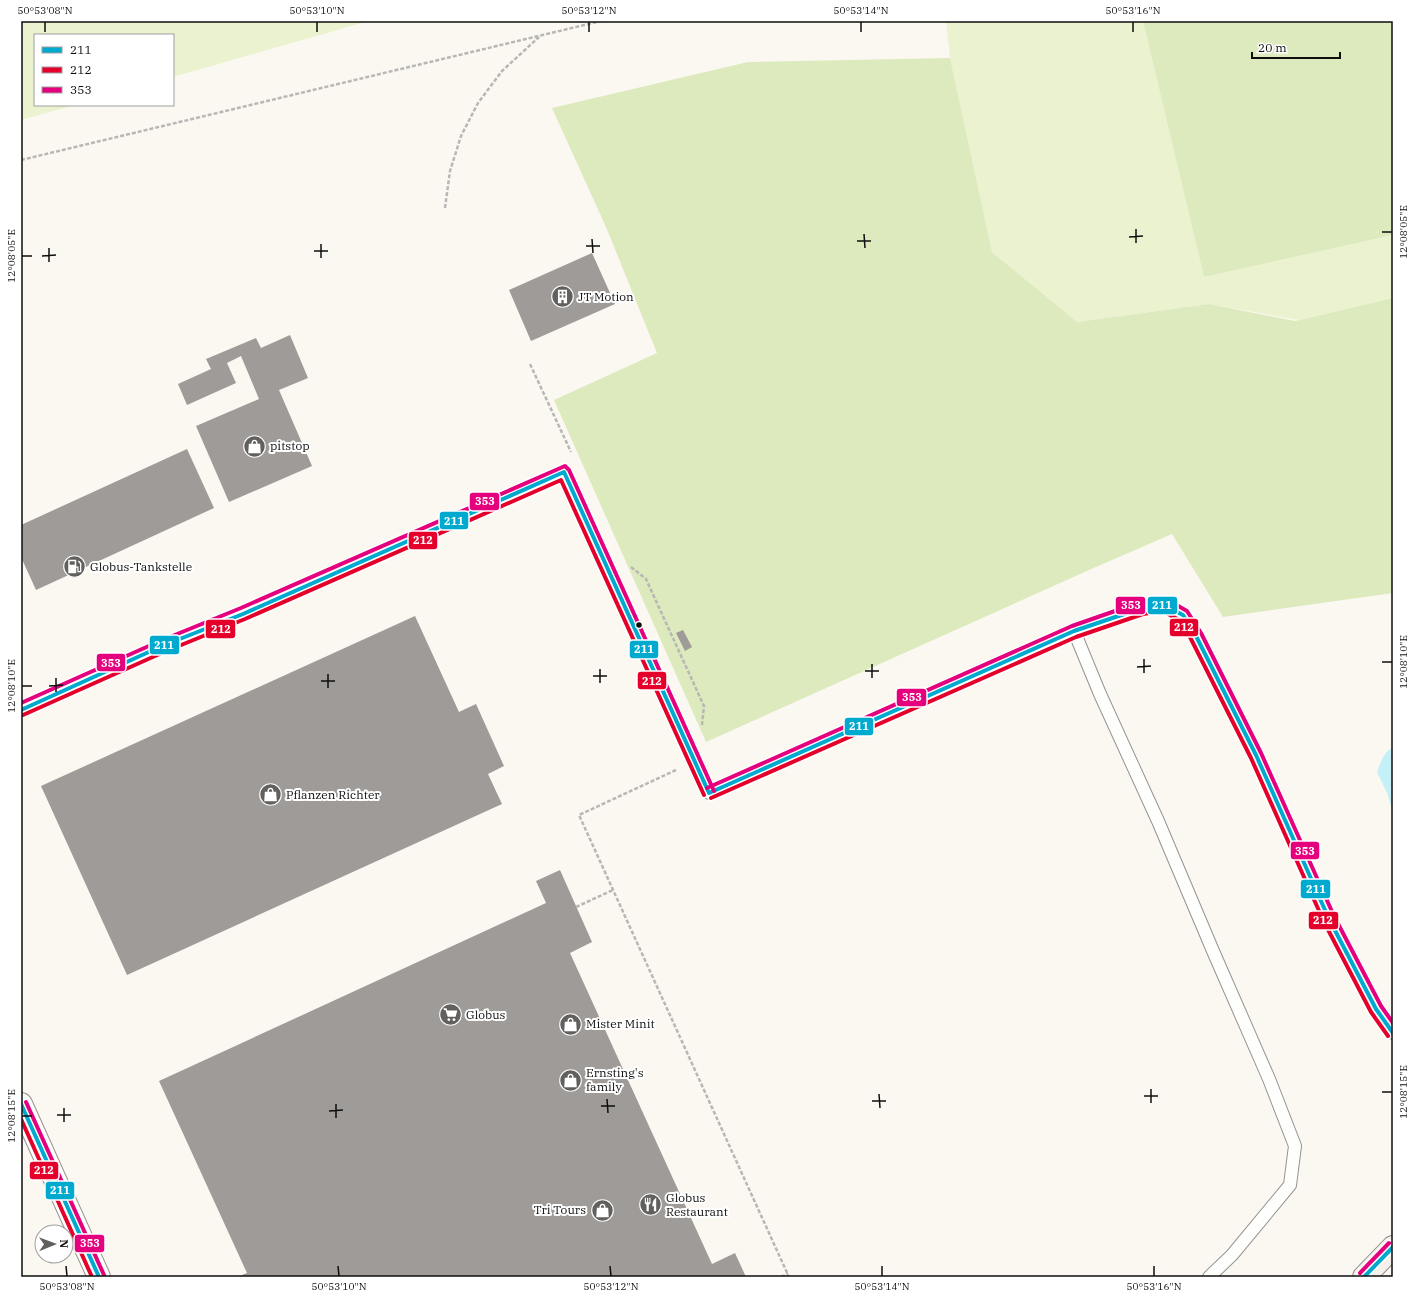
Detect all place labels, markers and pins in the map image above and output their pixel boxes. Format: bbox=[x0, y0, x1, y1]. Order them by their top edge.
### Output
building icon: JT Motion bbox=[549, 284, 575, 310]
place label: JT Motion bbox=[578, 289, 634, 304]
shop icon: pitstop bbox=[241, 433, 267, 459]
place label: pitstop bbox=[270, 438, 310, 453]
fuel station icon: Globus-Tankstelle bbox=[61, 554, 87, 580]
place label: Globus-Tankstelle bbox=[90, 559, 192, 574]
unlabelled marker bbox=[634, 620, 644, 630]
shop icon: Pflanzen Richter bbox=[258, 782, 284, 808]
place label: Pflanzen Richter bbox=[286, 787, 380, 802]
supermarket icon: Globus bbox=[437, 1002, 463, 1028]
place label: Globus bbox=[466, 1007, 506, 1022]
shop icon: Mister Minit bbox=[558, 1011, 584, 1037]
place label: Mister Minit bbox=[586, 1016, 655, 1031]
place label: Ernsting's family bbox=[586, 1065, 644, 1094]
shop icon: Ernsting's family bbox=[558, 1067, 584, 1093]
place label: Globus Restaurant bbox=[666, 1190, 728, 1219]
restaurant icon: Globus Restaurant bbox=[637, 1192, 663, 1218]
shop icon: Tri Tours bbox=[589, 1197, 615, 1223]
place label: Tri Tours bbox=[534, 1202, 586, 1217]

